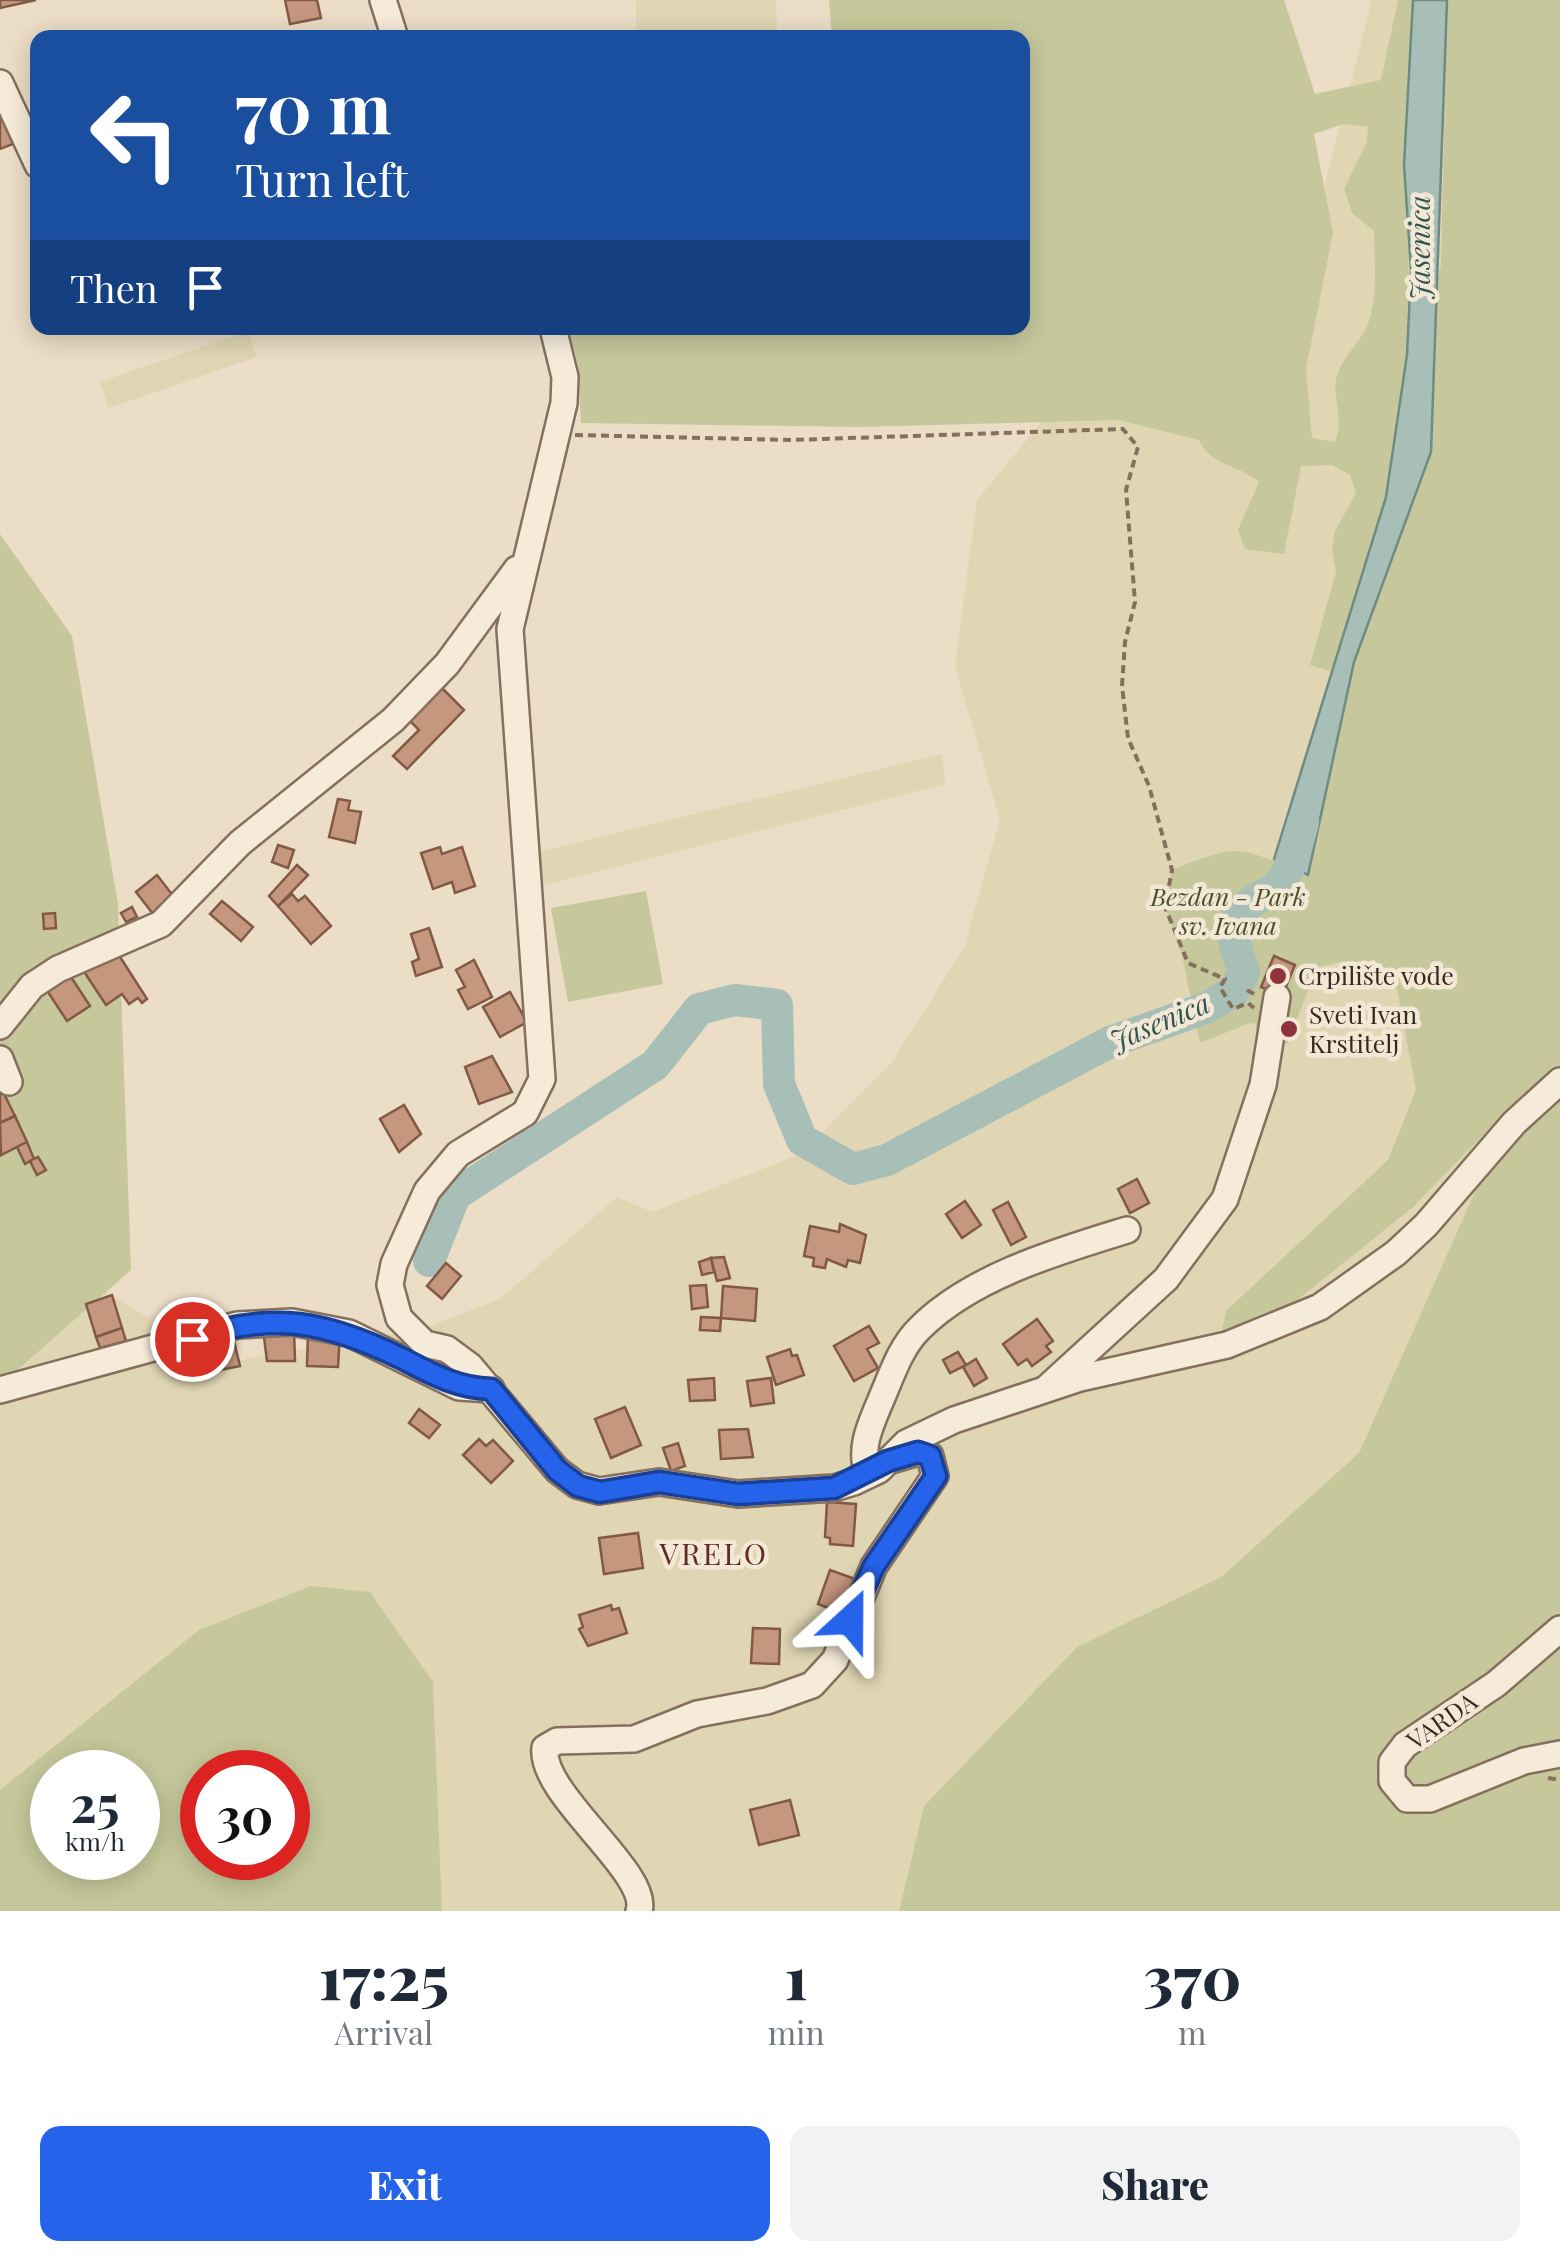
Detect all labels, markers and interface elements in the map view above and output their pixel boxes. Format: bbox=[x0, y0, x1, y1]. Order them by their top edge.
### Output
text: 70 m bbox=[235, 58, 392, 152]
icon: left bbox=[70, 70, 200, 200]
text: Turn left bbox=[235, 148, 409, 208]
water label: Jasenica bbox=[1400, 195, 1437, 301]
icon: arrive bbox=[178, 260, 233, 315]
text: Then bbox=[70, 262, 158, 313]
park label: Bezdan - Park sv. Ivana bbox=[1149, 879, 1306, 941]
place label: Crpilište vode bbox=[1298, 958, 1454, 991]
marker: Crpilište vode bbox=[1267, 965, 1289, 987]
water label: Jasenica bbox=[1104, 983, 1215, 1058]
place label: Sveti Ivan Krstitelj bbox=[1309, 997, 1417, 1059]
marker: Sveti Ivan Krstitelj bbox=[1278, 1018, 1300, 1040]
pin bbox=[150, 1297, 235, 1382]
icon: arrive bbox=[165, 1312, 220, 1367]
district label: VRELO bbox=[659, 1533, 768, 1573]
position arrow bbox=[798, 1568, 902, 1672]
street label: VARDA bbox=[1399, 1683, 1483, 1756]
speed limit sign: 30 bbox=[180, 1750, 310, 1880]
text: 25 bbox=[70, 1769, 120, 1836]
text: km/h bbox=[65, 1824, 125, 1857]
text: 17:25 bbox=[319, 1935, 449, 2015]
text: 1 bbox=[784, 1935, 808, 2015]
text: 370 bbox=[1143, 1935, 1241, 2015]
text: Arrival bbox=[335, 2010, 433, 2053]
text: min bbox=[768, 2010, 825, 2053]
text: m bbox=[1178, 2010, 1206, 2053]
button: Exit bbox=[40, 2126, 770, 2241]
button: Share bbox=[790, 2126, 1520, 2241]

